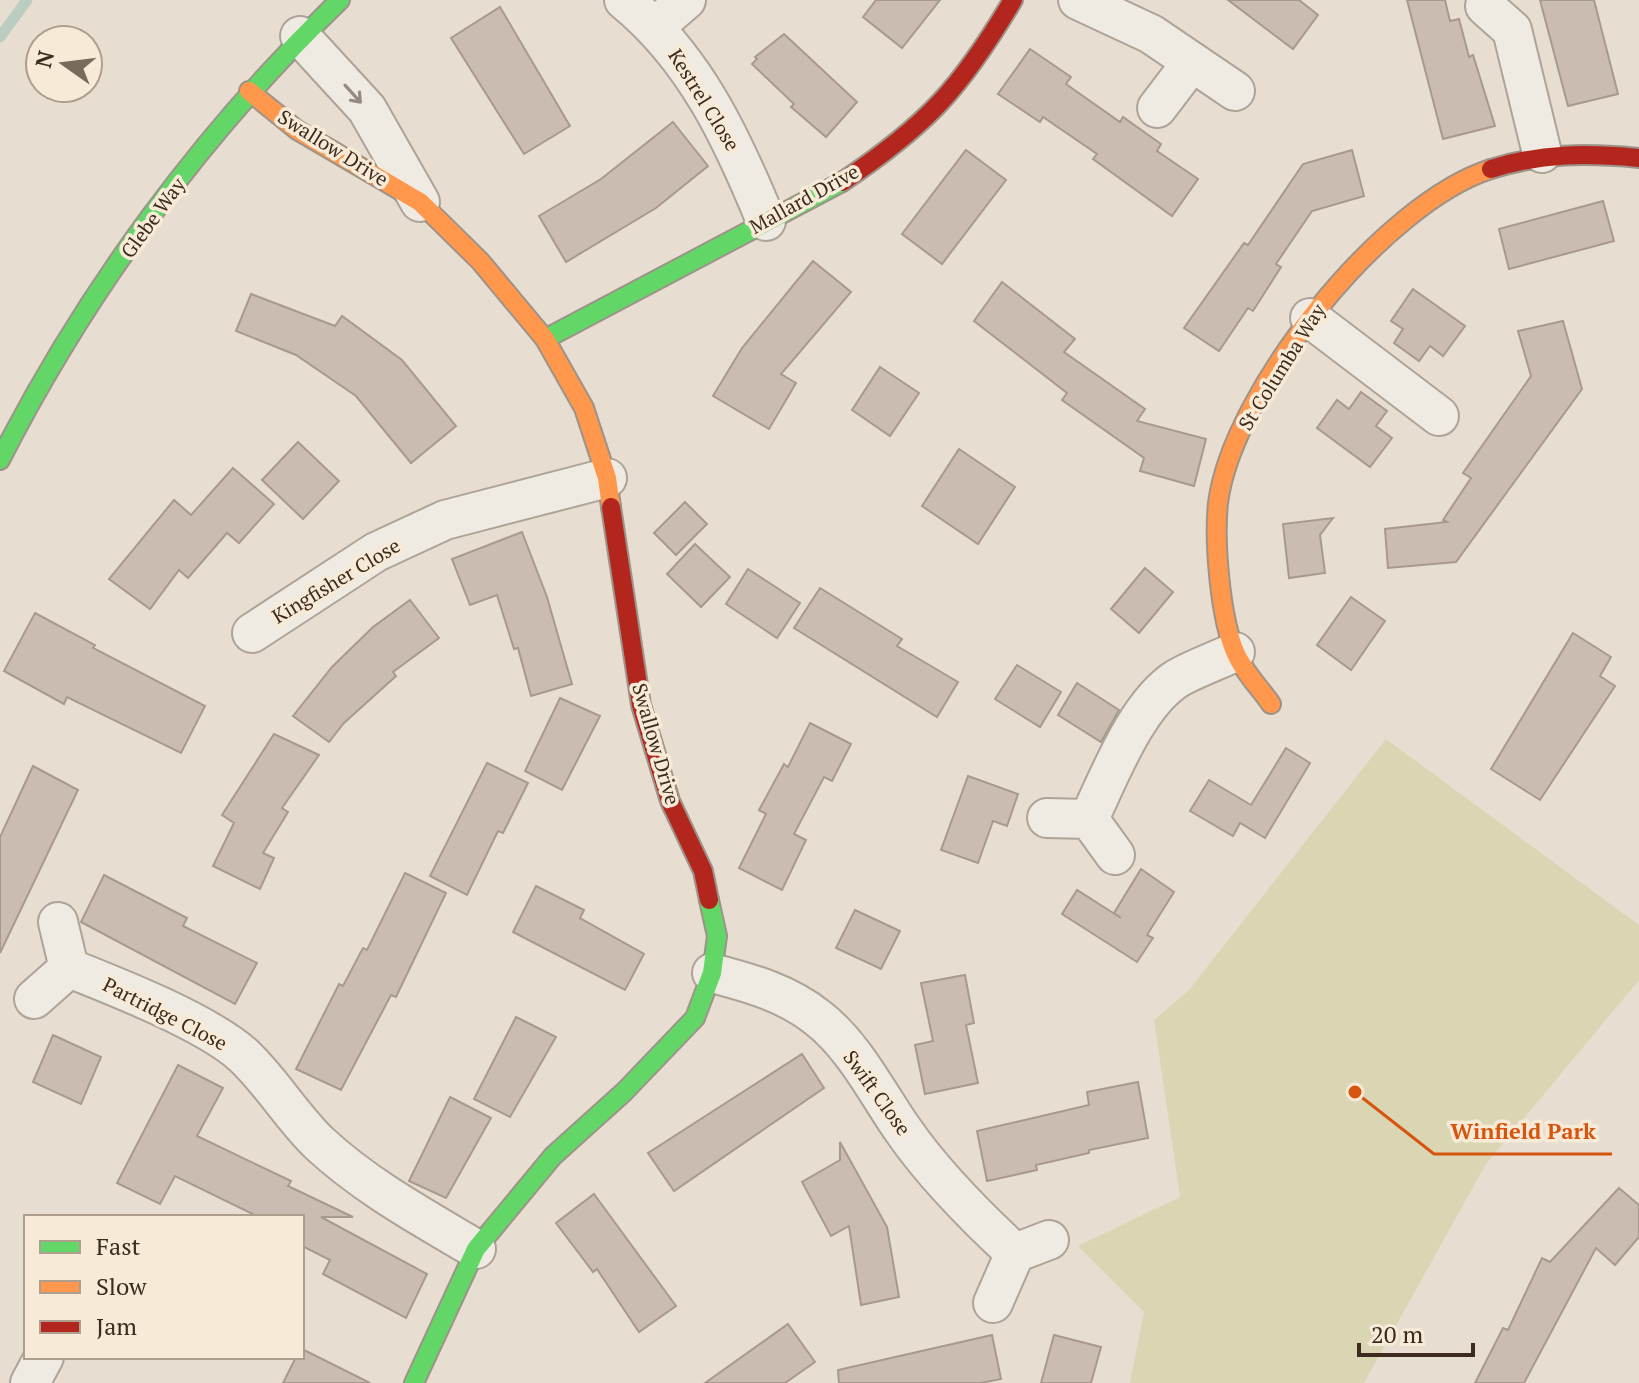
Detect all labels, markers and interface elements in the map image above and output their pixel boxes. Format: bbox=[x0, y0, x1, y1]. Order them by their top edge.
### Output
north arrow bbox=[24, 24, 104, 104]
street label: Kestrel Close bbox=[662, 44, 746, 156]
text: N bbox=[28, 47, 60, 71]
one-way arrow bbox=[344, 83, 362, 103]
street label: Swallow Drive bbox=[273, 103, 394, 192]
street label: Mallard Drive bbox=[744, 157, 863, 240]
street label: Glebe Way bbox=[114, 171, 191, 263]
street label: St Columba Way bbox=[1232, 297, 1332, 435]
street label: Kingfisher Close bbox=[267, 532, 405, 629]
street label: Swallow Drive bbox=[626, 680, 687, 808]
street label: Partridge Close bbox=[98, 971, 232, 1056]
street label: Swift Close bbox=[837, 1045, 917, 1141]
callout: Winfield Park bbox=[1434, 1108, 1612, 1154]
text: Winfield Park bbox=[1450, 1116, 1596, 1145]
legend bbox=[24, 1215, 304, 1359]
text: Fast bbox=[96, 1230, 141, 1262]
text: Slow bbox=[96, 1270, 147, 1302]
scale bar bbox=[1359, 1307, 1473, 1357]
text: Jam bbox=[96, 1310, 137, 1342]
text: 20 m bbox=[1371, 1318, 1423, 1350]

